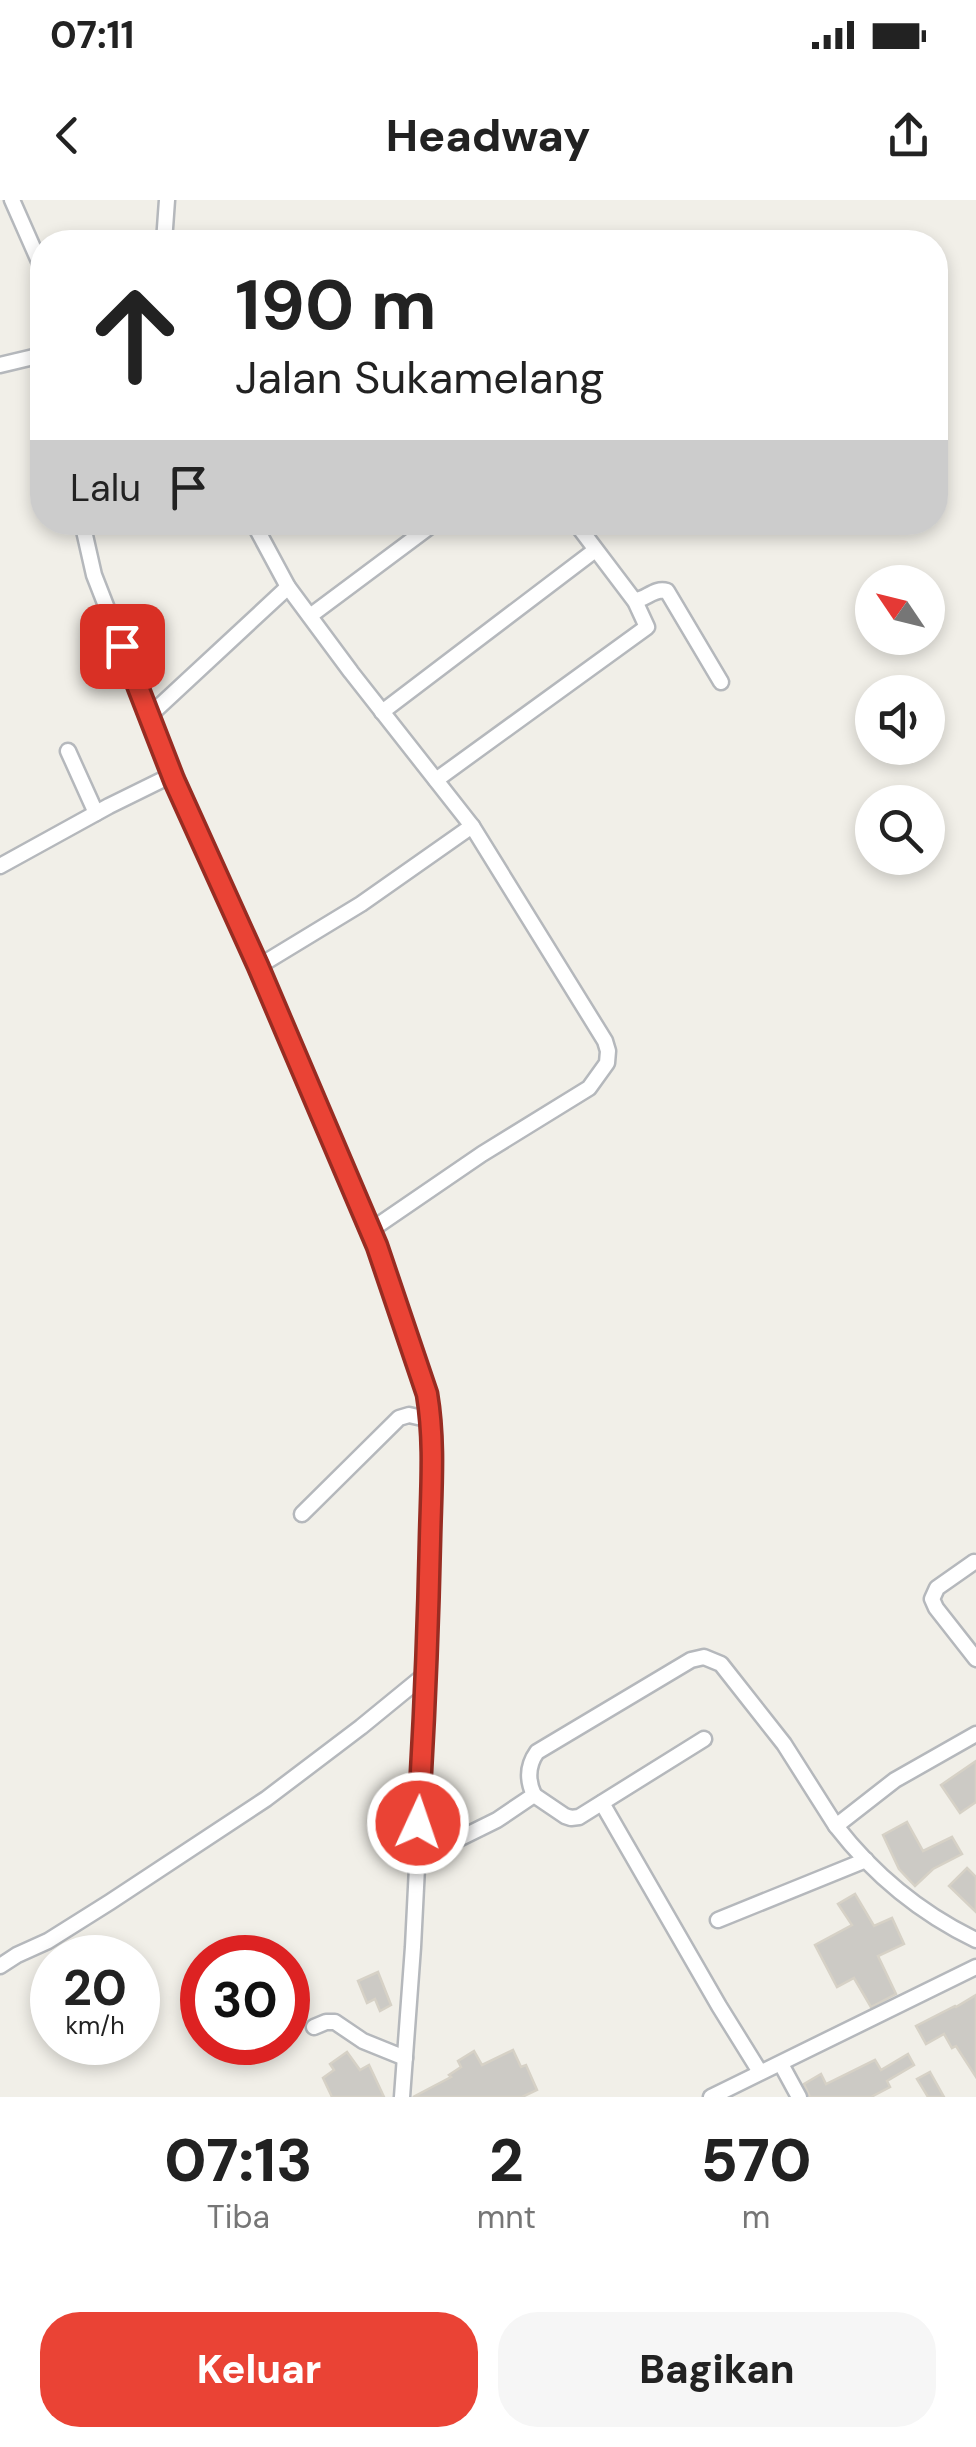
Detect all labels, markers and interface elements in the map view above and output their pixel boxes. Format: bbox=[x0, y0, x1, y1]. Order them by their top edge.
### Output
text: 07:11 bbox=[50, 10, 134, 60]
text: Headway bbox=[386, 106, 590, 165]
icon: back bbox=[40, 108, 95, 163]
icon: share bbox=[881, 108, 936, 163]
text: 190 m bbox=[235, 260, 437, 351]
icon: ahead bbox=[70, 270, 200, 400]
text: Jalan Sukamelang bbox=[235, 348, 604, 407]
icon: arrive bbox=[161, 460, 216, 515]
text: Lalu bbox=[70, 463, 141, 513]
north arrow bbox=[855, 565, 945, 655]
map controls bbox=[855, 565, 945, 875]
pin bbox=[80, 604, 165, 689]
icon: arrive bbox=[95, 619, 150, 674]
button: sound bbox=[855, 675, 945, 765]
button: search bbox=[855, 785, 945, 875]
position arrow bbox=[366, 1771, 470, 1875]
speed limit sign: 30 bbox=[180, 1935, 310, 2065]
text: 20 bbox=[63, 1955, 127, 2021]
text: km/h bbox=[65, 2009, 125, 2042]
text: 07:13 bbox=[164, 2121, 313, 2200]
text: 2 bbox=[489, 2121, 524, 2200]
text: 570 bbox=[700, 2121, 812, 2200]
text: Tiba bbox=[207, 2196, 270, 2238]
text: mnt bbox=[477, 2196, 536, 2238]
text: m bbox=[742, 2196, 770, 2238]
button: Keluar bbox=[40, 2312, 478, 2427]
button: Bagikan bbox=[498, 2312, 936, 2427]

